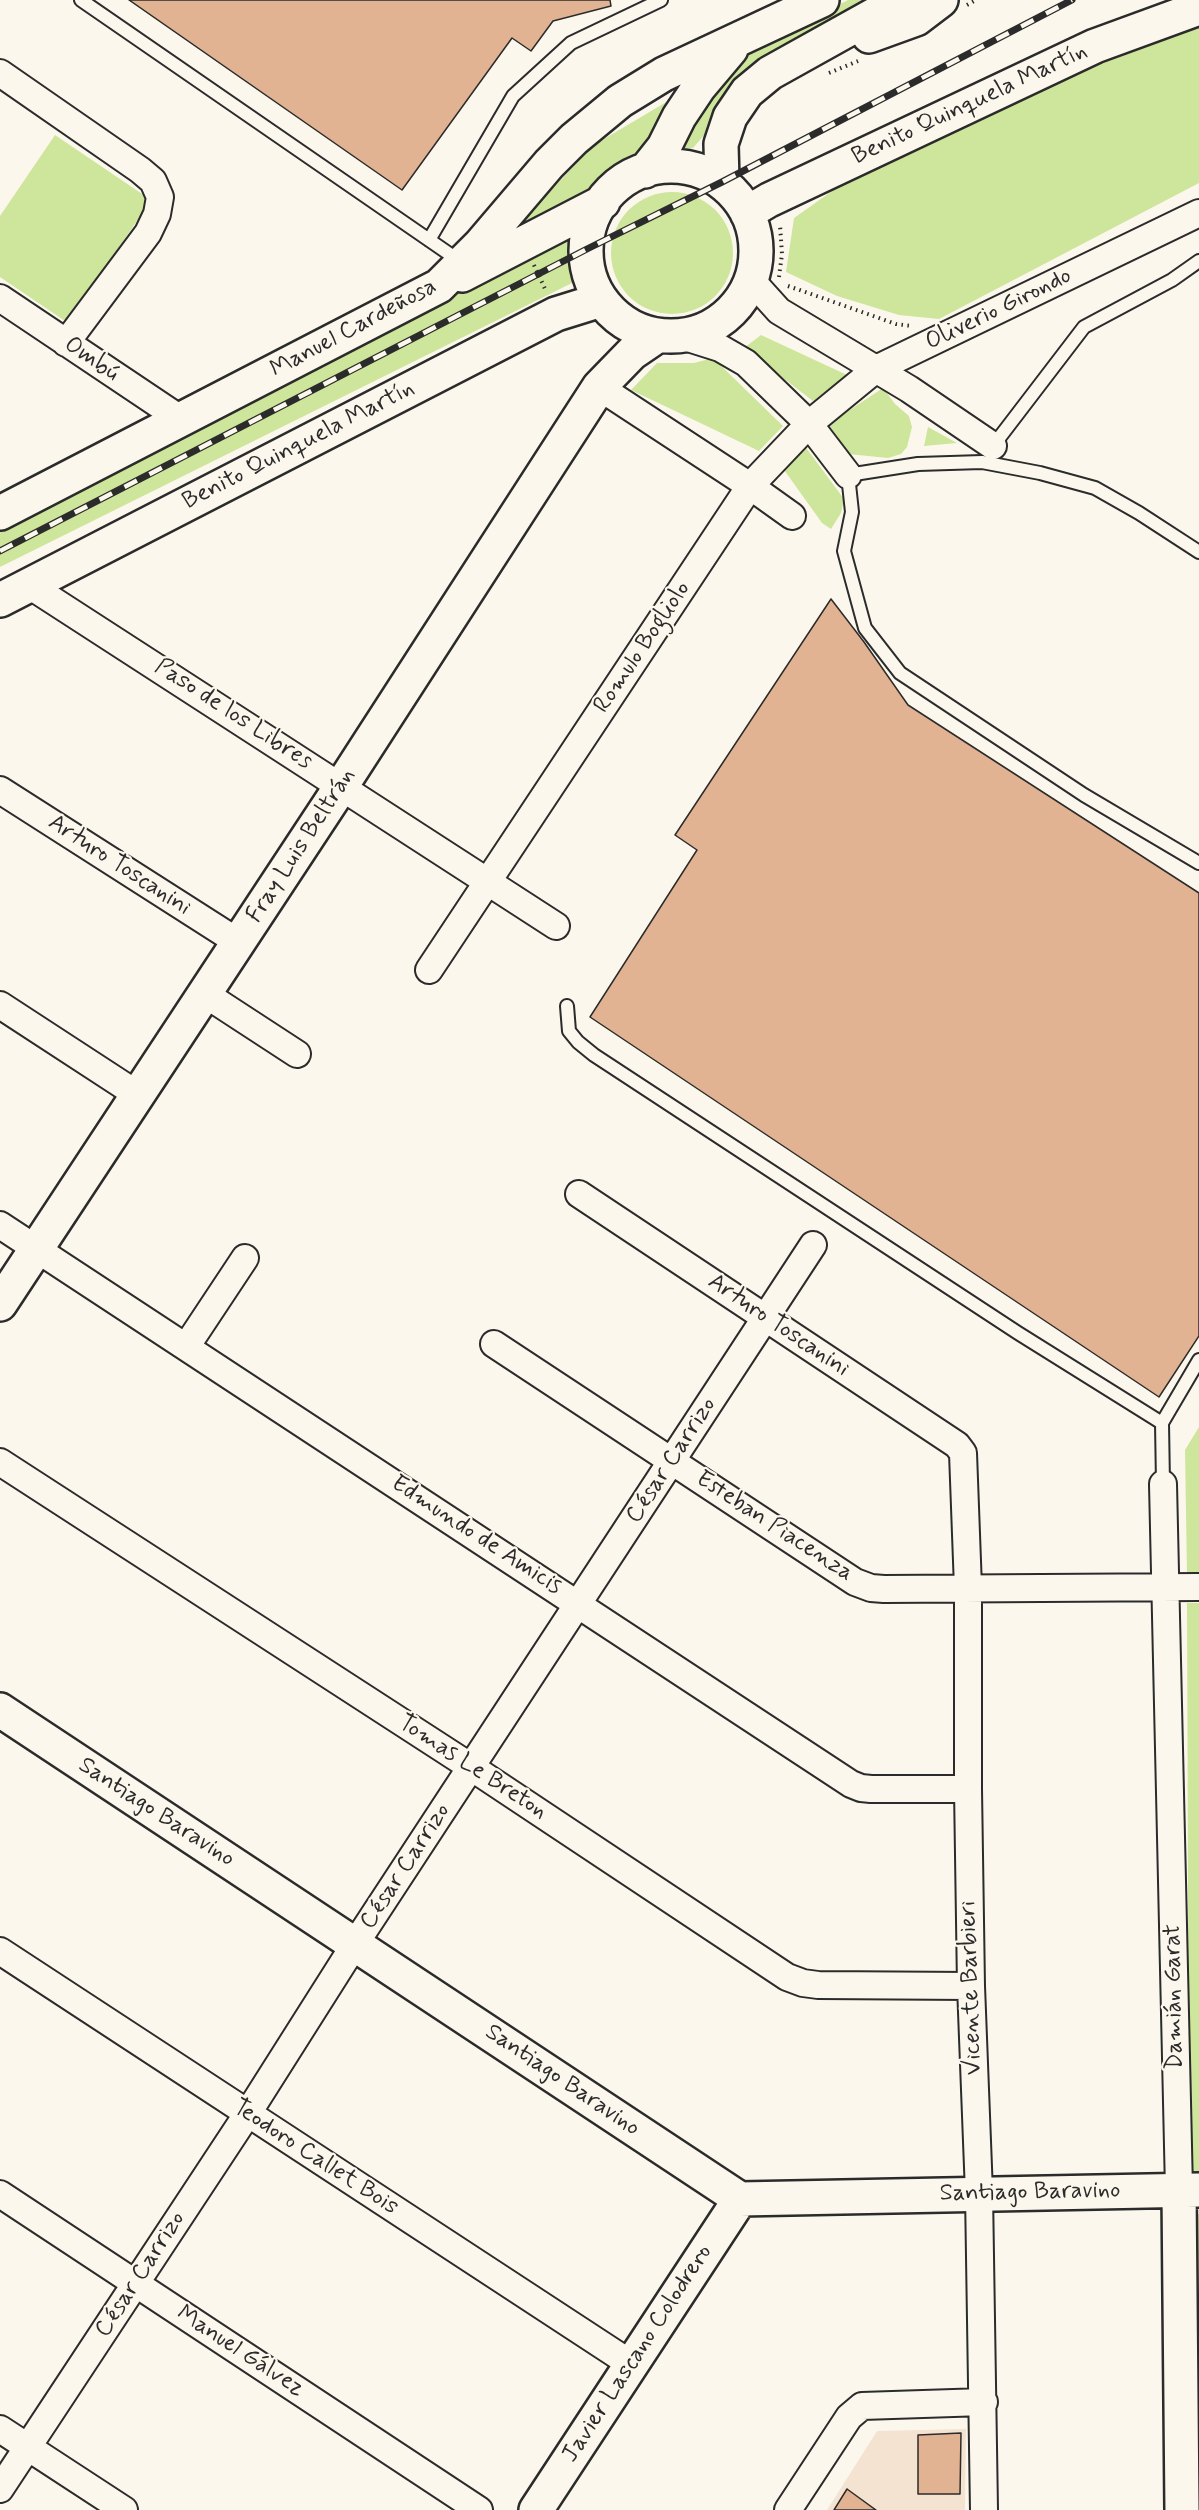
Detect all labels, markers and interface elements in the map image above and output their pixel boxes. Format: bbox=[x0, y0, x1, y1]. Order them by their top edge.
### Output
street label: Benito Quinquela Martín bbox=[848, 38, 1092, 172]
street label: Oliverio Girondo bbox=[921, 262, 1077, 358]
street label: Manuel Cardeñosa bbox=[266, 273, 442, 385]
street label: Ombú bbox=[58, 331, 124, 389]
street label: Benito Quinquela Martín bbox=[178, 375, 420, 517]
street label: Romulo Bogliolo bbox=[588, 577, 698, 719]
street label: Paso de los Libres bbox=[149, 653, 317, 777]
street label: Fray Luis Beltrán bbox=[241, 763, 363, 929]
street label: Arturo Toscanini bbox=[42, 809, 196, 923]
street label: Arturo Toscanini bbox=[702, 1268, 854, 1384]
street label: César Carrizo bbox=[621, 1393, 723, 1529]
street label: Esteban Piacenza bbox=[690, 1465, 858, 1589]
street label: Edmundo de Amicis bbox=[385, 1470, 567, 1602]
street label: Tomas Le Breton bbox=[392, 1709, 552, 1827]
street label: Santiago Baravino bbox=[72, 1752, 240, 1874]
street label: César Carrizo bbox=[355, 1799, 457, 1935]
street label: Vicente Barbieri bbox=[955, 1900, 989, 2076]
street label: Damián Garat bbox=[1159, 1924, 1191, 2070]
street label: Santiago Baravino bbox=[479, 2019, 645, 2143]
street label: Teodoro Callet Bois bbox=[227, 2094, 403, 2222]
street label: Santiago Baravino bbox=[939, 2177, 1121, 2209]
street label: César Carrizo bbox=[90, 2207, 192, 2343]
street label: Javier Lascano Colodrero bbox=[557, 2240, 719, 2468]
street label: Manuel Gálvez bbox=[171, 2300, 309, 2404]

